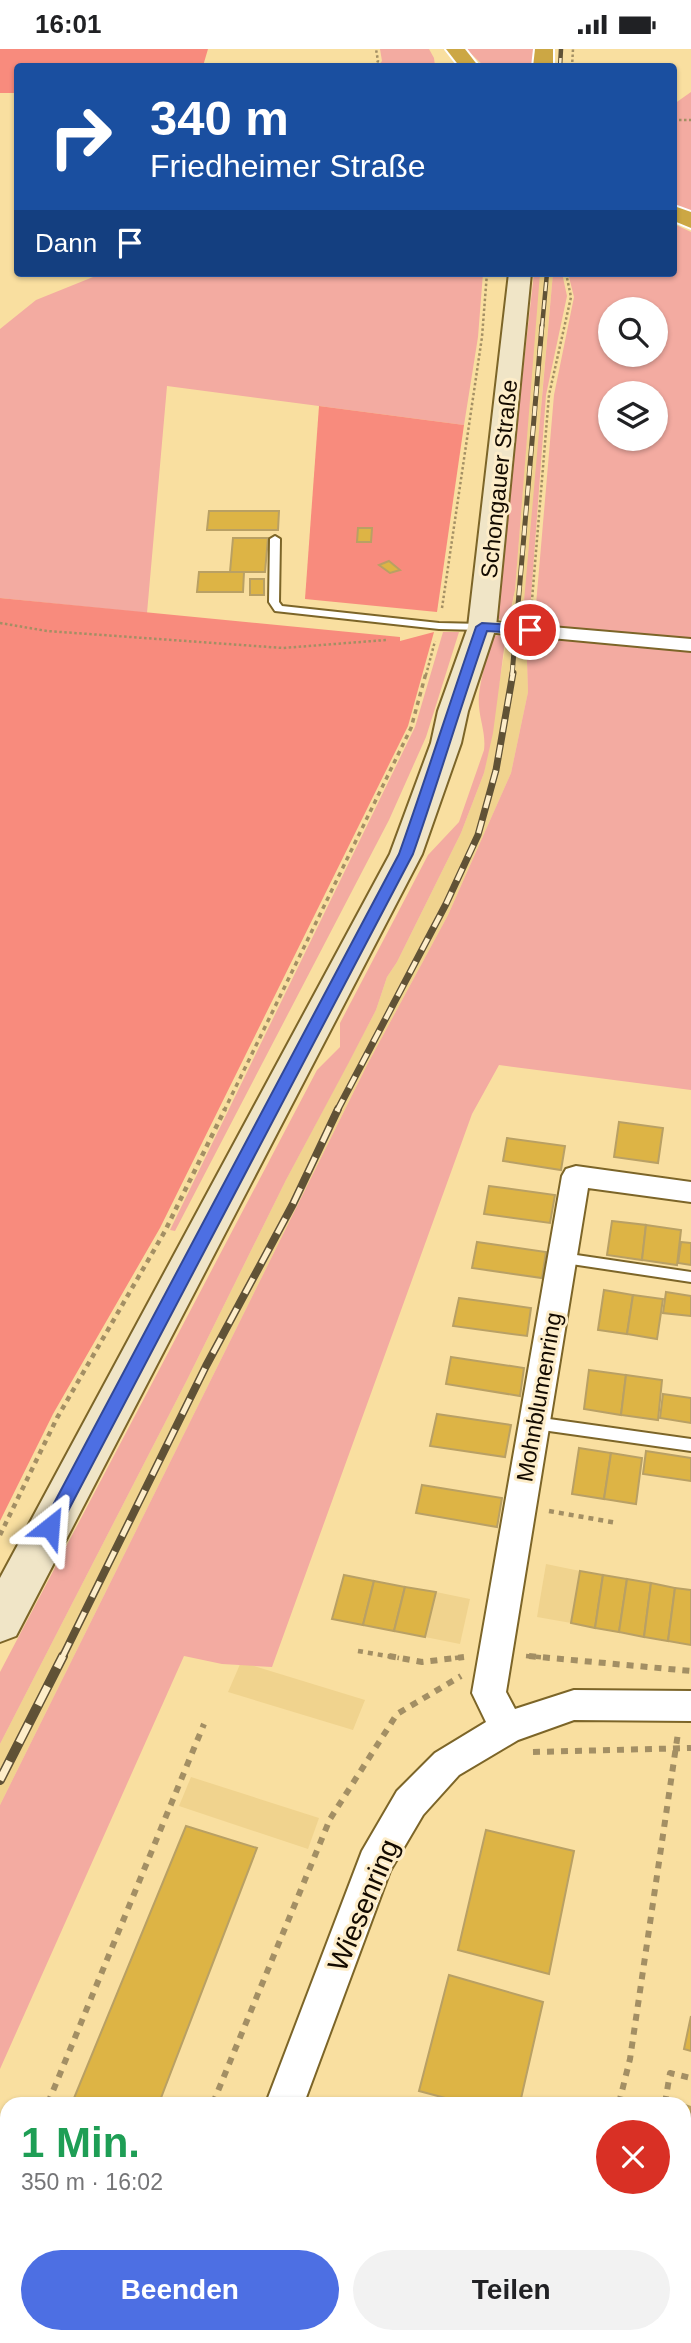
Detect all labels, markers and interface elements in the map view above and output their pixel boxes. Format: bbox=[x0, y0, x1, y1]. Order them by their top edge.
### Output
text: 16:01 bbox=[35, 9, 102, 39]
icon: right bbox=[35, 91, 126, 182]
text: 340 m bbox=[150, 91, 289, 145]
text: Friedheimer Straße bbox=[150, 148, 426, 184]
icon: arrive bbox=[111, 224, 149, 262]
text: Dann bbox=[35, 228, 97, 258]
map controls bbox=[598, 297, 668, 451]
button: search bbox=[598, 297, 668, 367]
street label: Schongauer Straße bbox=[476, 378, 522, 580]
button: layers bbox=[598, 381, 668, 451]
pin bbox=[500, 600, 560, 660]
icon: arrive bbox=[511, 611, 549, 649]
street label: Mohnblumenring bbox=[511, 1310, 567, 1484]
position arrow bbox=[13, 1490, 87, 1564]
street label: Wiesenring bbox=[322, 1835, 405, 1976]
text: 1 Min. bbox=[21, 2119, 140, 2166]
button: close bbox=[596, 2120, 670, 2194]
text: 350 m · 16:02 bbox=[21, 2169, 163, 2195]
button: Beenden bbox=[21, 2250, 339, 2330]
button: Teilen bbox=[353, 2250, 670, 2330]

